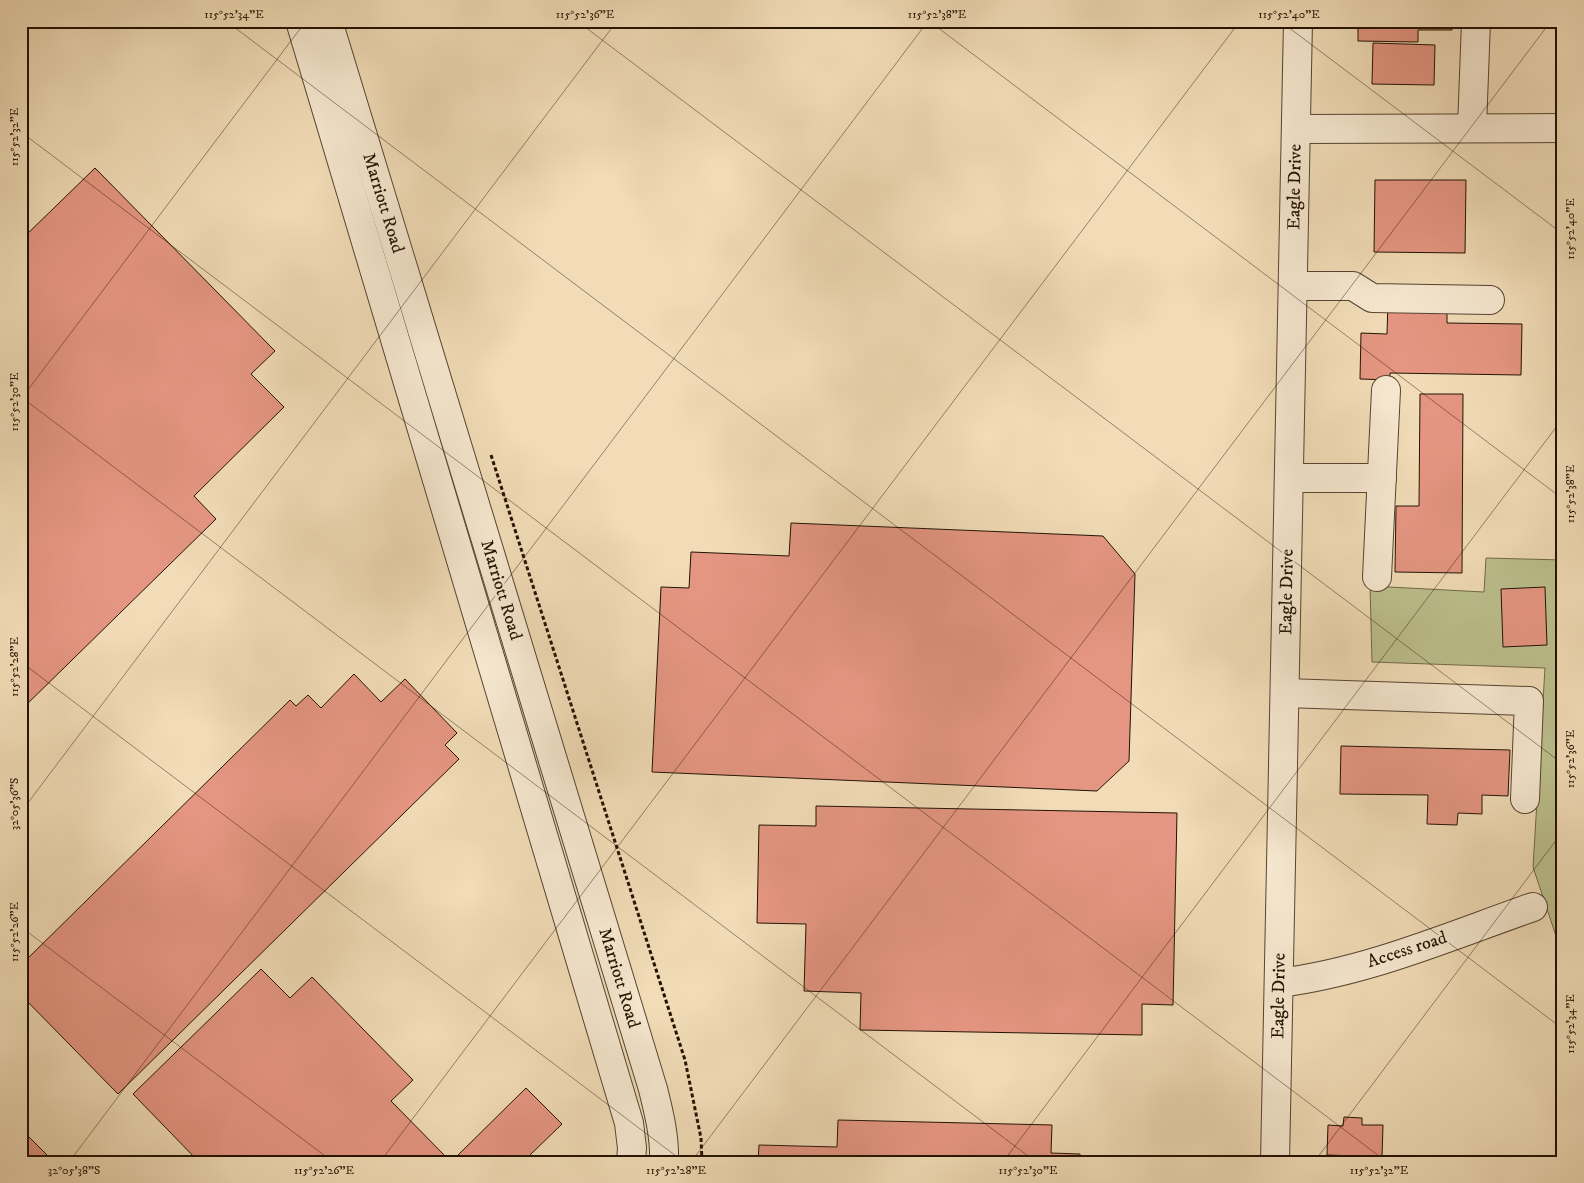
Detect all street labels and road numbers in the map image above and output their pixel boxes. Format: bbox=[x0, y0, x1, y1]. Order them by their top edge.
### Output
street label: Eagle Drive bbox=[1283, 144, 1307, 230]
street label: Marriott Road bbox=[357, 150, 409, 256]
street label: Marriott Road bbox=[475, 537, 527, 643]
street label: Eagle Drive bbox=[1275, 549, 1299, 635]
street label: Marriott Road bbox=[593, 925, 645, 1031]
street label: Access road bbox=[1364, 927, 1450, 973]
street label: Eagle Drive bbox=[1267, 953, 1291, 1039]

